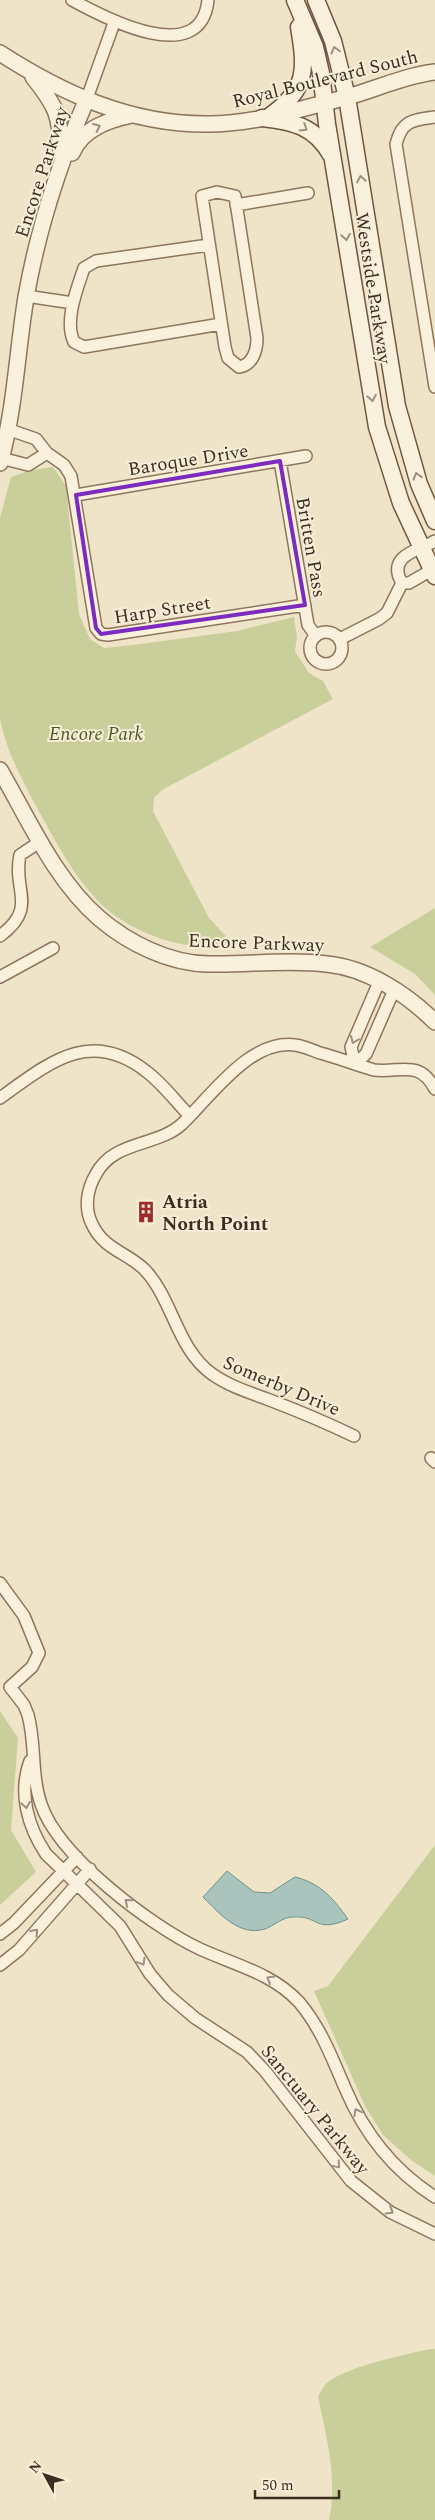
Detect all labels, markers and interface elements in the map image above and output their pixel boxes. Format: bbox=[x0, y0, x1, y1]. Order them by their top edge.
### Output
street label: Royal Boulevard South bbox=[229, 42, 421, 117]
one-way arrow bbox=[330, 45, 341, 54]
street label: Encore Parkway bbox=[8, 102, 78, 242]
one-way arrow bbox=[299, 122, 308, 131]
one-way arrow bbox=[92, 123, 101, 134]
one-way arrow bbox=[356, 174, 366, 183]
street label: Westside Parkway bbox=[346, 211, 399, 367]
one-way arrow bbox=[340, 233, 350, 242]
one-way arrow bbox=[366, 393, 376, 402]
street label: Baroque Drive bbox=[126, 437, 250, 484]
one-way arrow bbox=[412, 472, 422, 480]
street label: Britten Pass bbox=[287, 495, 334, 600]
street label: Harp Street bbox=[112, 588, 213, 632]
park label: Encore Park bbox=[49, 720, 143, 749]
street label: Encore Parkway bbox=[187, 927, 325, 960]
one-way arrow bbox=[350, 1035, 360, 1043]
place label: Atria North Point bbox=[162, 1188, 268, 1239]
building icon: Atria North Point bbox=[133, 1199, 159, 1225]
street label: Somerby Drive bbox=[218, 1349, 345, 1424]
one-way arrow bbox=[21, 1800, 31, 1809]
one-way arrow bbox=[124, 1898, 133, 1907]
one-way arrow bbox=[30, 1929, 39, 1938]
one-way arrow bbox=[136, 1956, 146, 1965]
one-way arrow bbox=[266, 1975, 275, 1985]
street label: Sanctuary Parkway bbox=[253, 2039, 377, 2182]
one-way arrow bbox=[353, 2108, 363, 2117]
one-way arrow bbox=[332, 2160, 341, 2169]
one-way arrow bbox=[384, 2204, 393, 2214]
north arrow bbox=[20, 2450, 70, 2500]
text: N bbox=[24, 2456, 47, 2478]
scale bar bbox=[255, 2468, 339, 2500]
text: 50 m bbox=[262, 2474, 294, 2497]

